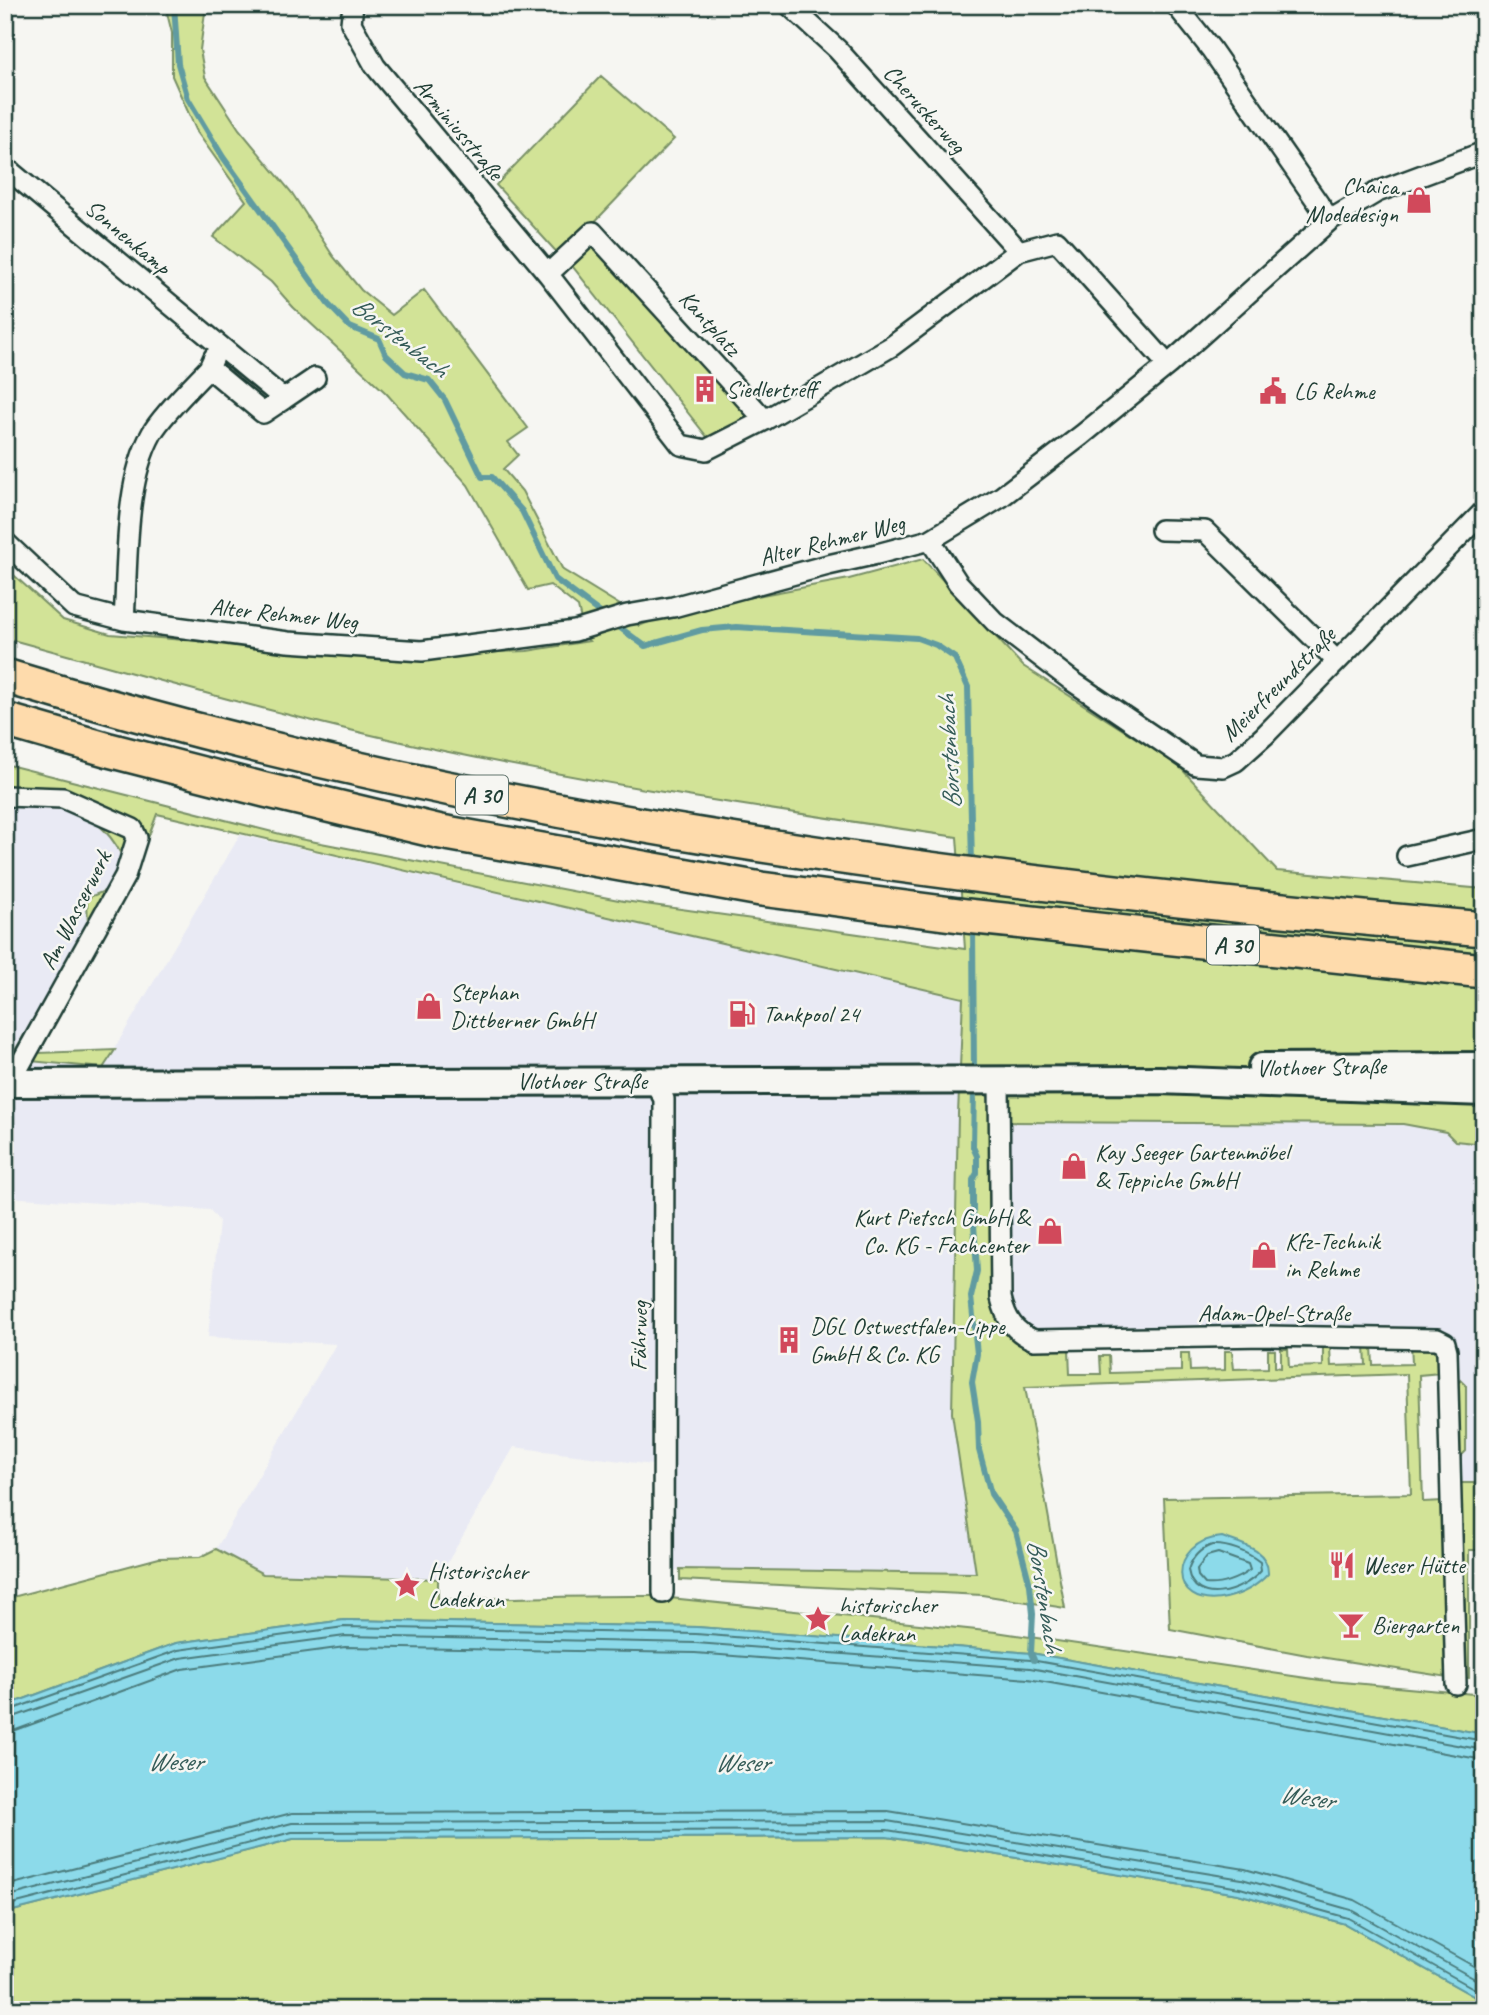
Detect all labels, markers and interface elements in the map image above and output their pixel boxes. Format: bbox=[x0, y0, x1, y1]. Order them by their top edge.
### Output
street label: Cheruskerweg bbox=[877, 58, 974, 161]
street label: Arminiusstraße bbox=[408, 72, 512, 188]
place label: Chaica Modedesign bbox=[1306, 171, 1400, 229]
shop icon: Chaica Modedesign bbox=[1404, 185, 1434, 215]
street label: Sonnenkamp bbox=[79, 193, 178, 283]
street label: Kantplatz bbox=[673, 284, 748, 363]
water label: Borstenbach bbox=[345, 289, 456, 386]
building icon: Siedlertreff bbox=[690, 374, 720, 404]
place label: Siedlertreff bbox=[726, 374, 822, 404]
public building icon: LG Rehme bbox=[1258, 376, 1288, 406]
place label: LG Rehme bbox=[1294, 376, 1377, 406]
street label: Alter Rehmer Weg bbox=[756, 507, 909, 573]
street label: Alter Rehmer Weg bbox=[209, 591, 361, 637]
street label: Meierfreundstraße bbox=[1214, 619, 1343, 748]
water label: Borstenbach bbox=[929, 693, 968, 809]
road number: A 30 bbox=[456, 776, 508, 814]
street label: Am Wasserwerk bbox=[32, 844, 119, 974]
road number: A 30 bbox=[1207, 926, 1259, 964]
place label: Stephan Dittberner GmbH bbox=[450, 977, 597, 1035]
shop icon: Stephan Dittberner GmbH bbox=[414, 991, 444, 1021]
fuel station icon: Tankpool 24 bbox=[727, 999, 757, 1029]
place label: Tankpool 24 bbox=[763, 999, 862, 1029]
street label: Vlothoer Straße bbox=[1256, 1051, 1388, 1083]
street label: Vlothoer Straße bbox=[517, 1066, 649, 1096]
place label: Kay Seeger Gartenmöbel & Teppiche GmbH bbox=[1095, 1137, 1293, 1195]
shop icon: Kay Seeger Gartenmöbel & Teppiche GmbH bbox=[1059, 1151, 1089, 1181]
place label: Kurt Pietsch GmbH & Co. KG - Fachcenter bbox=[854, 1202, 1031, 1260]
shop icon: Kurt Pietsch GmbH & Co. KG - Fachcenter bbox=[1035, 1216, 1065, 1246]
place label: Kfz-Technik in Rehme bbox=[1285, 1226, 1382, 1284]
shop icon: Kfz-Technik in Rehme bbox=[1249, 1240, 1279, 1270]
street label: Adam-Opel-Straße bbox=[1198, 1298, 1352, 1328]
street label: Fährweg bbox=[624, 1300, 654, 1371]
place label: DGL Ostwestfalen-Lippe GmbH & Co. KG bbox=[810, 1311, 1007, 1369]
building icon: DGL Ostwestfalen-Lippe GmbH & Co. KG bbox=[774, 1325, 804, 1355]
water label: Borstenbach bbox=[1020, 1537, 1070, 1656]
restaurant icon: Weser Hütte bbox=[1327, 1550, 1357, 1580]
place label: Weser Hütte bbox=[1363, 1550, 1467, 1580]
place label: Historischer Ladekran bbox=[428, 1556, 530, 1614]
place icon: Historischer Ladekran bbox=[392, 1570, 422, 1600]
place label: historischer Ladekran bbox=[839, 1590, 939, 1648]
place icon: historischer Ladekran bbox=[803, 1604, 833, 1634]
bar icon: Biergarten bbox=[1336, 1610, 1366, 1640]
place label: Biergarten bbox=[1372, 1610, 1459, 1640]
water label: Weser bbox=[148, 1745, 206, 1778]
water label: Weser bbox=[715, 1746, 773, 1779]
water label: Weser bbox=[1278, 1777, 1340, 1818]

